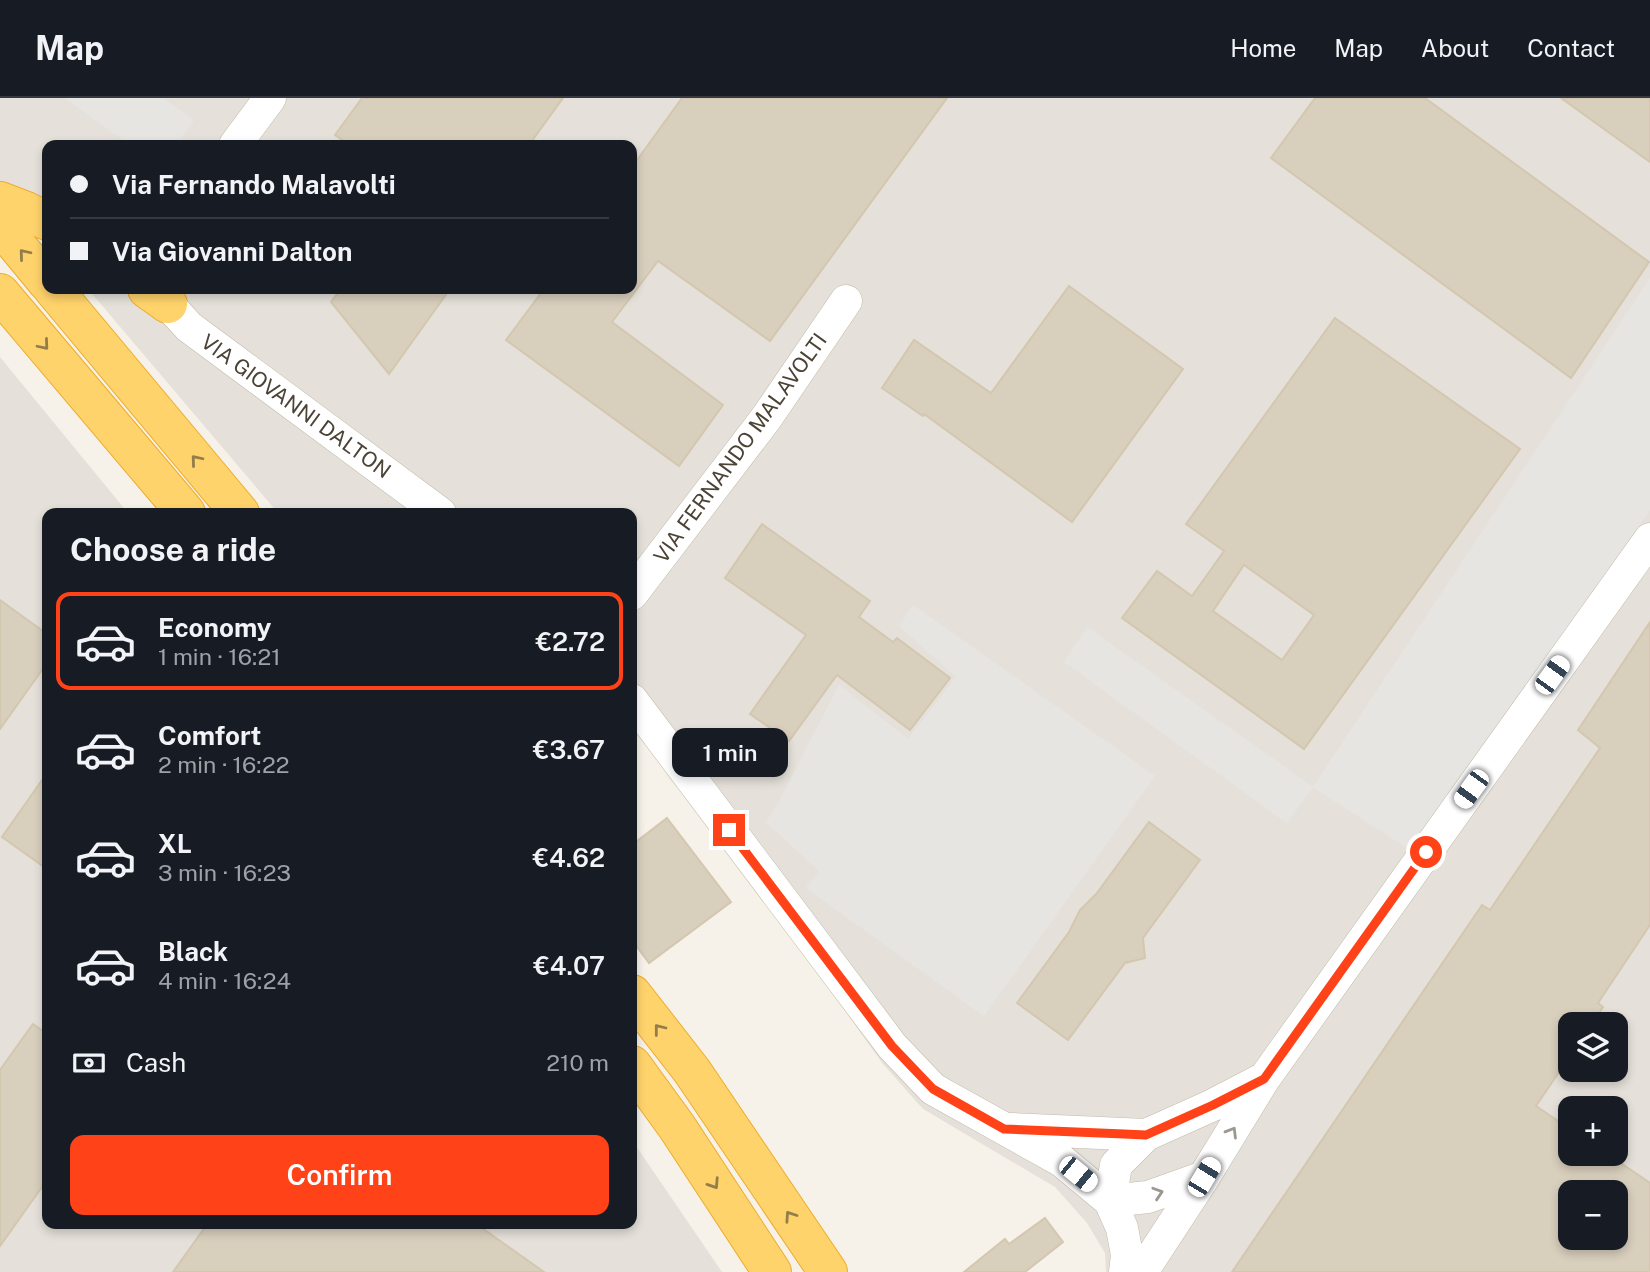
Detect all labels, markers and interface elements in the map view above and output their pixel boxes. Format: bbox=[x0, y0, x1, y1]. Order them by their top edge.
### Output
text: Map bbox=[35, 29, 104, 67]
text: Home bbox=[1230, 34, 1296, 62]
text: Map bbox=[1334, 34, 1383, 62]
text: About bbox=[1421, 34, 1489, 62]
text: Contact bbox=[1527, 34, 1615, 62]
text: Via Fernando Malavolti bbox=[112, 169, 396, 200]
text: Via Giovanni Dalton bbox=[112, 236, 352, 267]
one-way arrow bbox=[19, 249, 32, 261]
street label: VIA FERNANDO MALAVOLTI bbox=[648, 328, 832, 568]
street label: VIA GIOVANNI DALTON bbox=[196, 329, 396, 483]
one-way arrow bbox=[36, 336, 48, 349]
one-way arrow bbox=[192, 456, 204, 469]
text: Choose a ride bbox=[70, 531, 276, 568]
icon: car bbox=[74, 610, 137, 673]
text: Economy bbox=[158, 612, 271, 643]
text: €2.72 bbox=[536, 626, 605, 657]
text: 1 min · 16:21 bbox=[158, 643, 281, 670]
car bbox=[1532, 652, 1573, 698]
icon: car bbox=[74, 718, 137, 781]
text: Comfort bbox=[158, 720, 261, 751]
callout: 1 min bbox=[671, 728, 787, 778]
text: €3.67 bbox=[533, 734, 605, 765]
text: 1 min bbox=[703, 739, 757, 766]
text: 2 min · 16:22 bbox=[158, 751, 289, 778]
car bbox=[1451, 766, 1492, 812]
route end bbox=[713, 814, 745, 846]
icon: car bbox=[74, 826, 137, 889]
text: XL bbox=[158, 828, 192, 859]
route start bbox=[1410, 836, 1442, 868]
text: €4.62 bbox=[533, 842, 605, 873]
text: 3 min · 16:23 bbox=[158, 859, 291, 886]
icon: car bbox=[74, 934, 137, 997]
text: Black bbox=[158, 936, 228, 967]
text: €4.07 bbox=[534, 950, 605, 981]
text: 4 min · 16:24 bbox=[158, 967, 291, 994]
map controls bbox=[1558, 1012, 1628, 1250]
button: layers bbox=[1558, 1012, 1628, 1082]
one-way arrow bbox=[655, 1025, 668, 1037]
icon: cash bbox=[70, 1044, 108, 1082]
text: Cash bbox=[126, 1047, 186, 1078]
text: 210 m bbox=[546, 1049, 609, 1076]
button: + bbox=[1558, 1096, 1628, 1166]
one-way arrow bbox=[1223, 1126, 1236, 1139]
button: Confirm bbox=[70, 1135, 609, 1215]
car bbox=[1056, 1153, 1101, 1195]
car bbox=[1185, 1154, 1224, 1200]
one-way arrow bbox=[706, 1176, 719, 1189]
button: − bbox=[1558, 1180, 1628, 1250]
one-way arrow bbox=[1151, 1187, 1163, 1201]
one-way arrow bbox=[785, 1210, 798, 1223]

